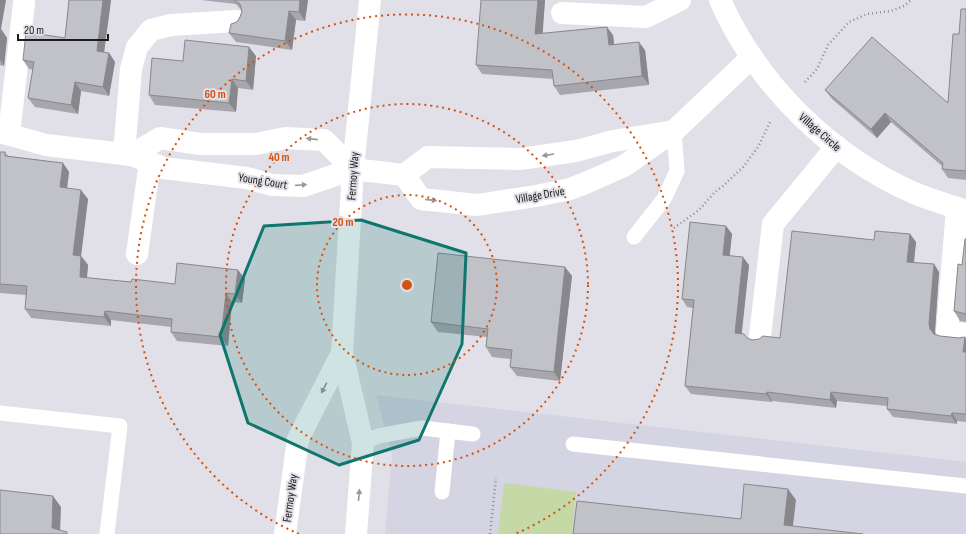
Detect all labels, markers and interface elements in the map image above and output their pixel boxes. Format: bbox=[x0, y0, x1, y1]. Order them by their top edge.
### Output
scale bar bbox=[18, 16, 108, 42]
text: 20 m bbox=[24, 23, 44, 38]
text: 60 m bbox=[204, 87, 226, 102]
street label: Village Circle bbox=[795, 110, 844, 155]
one-way arrow bbox=[306, 136, 318, 143]
text: 40 m bbox=[268, 150, 290, 165]
street label: Fermoy Way bbox=[344, 151, 363, 201]
one-way arrow bbox=[542, 152, 554, 158]
street label: Young Court bbox=[237, 170, 289, 193]
one-way arrow bbox=[295, 182, 307, 189]
street label: Village Drive bbox=[515, 184, 566, 207]
one-way arrow bbox=[424, 197, 437, 204]
text: 20 m bbox=[333, 215, 353, 230]
centre of rings bbox=[400, 278, 414, 292]
one-way arrow bbox=[321, 382, 328, 394]
street label: Fermoy Way bbox=[280, 473, 301, 523]
one-way arrow bbox=[356, 489, 362, 501]

